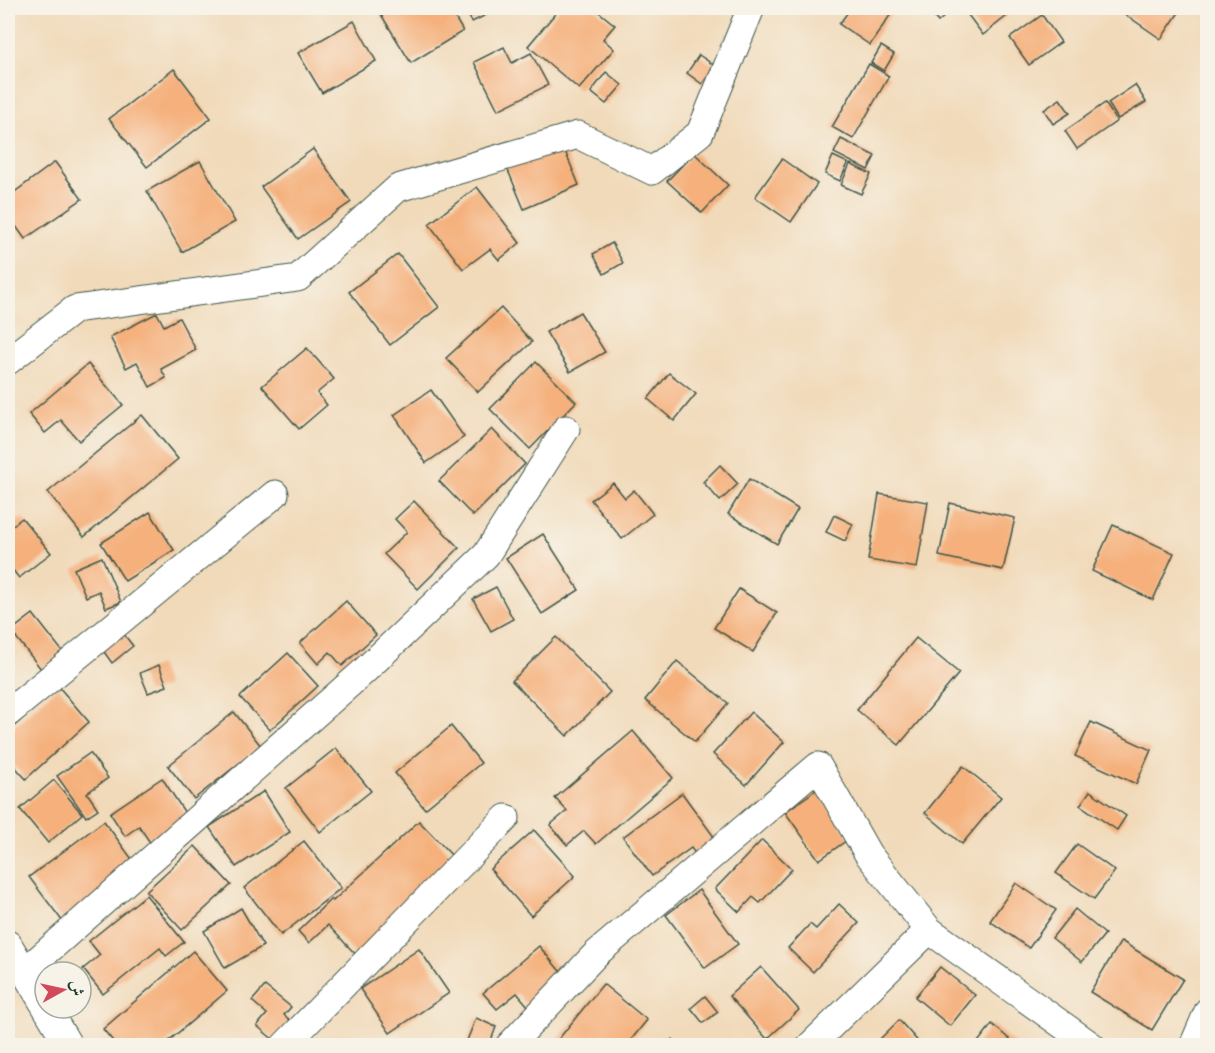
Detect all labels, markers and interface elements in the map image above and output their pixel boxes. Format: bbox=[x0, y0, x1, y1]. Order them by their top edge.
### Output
north arrow bbox=[33, 960, 93, 1020]
text: ش bbox=[63, 979, 88, 998]

